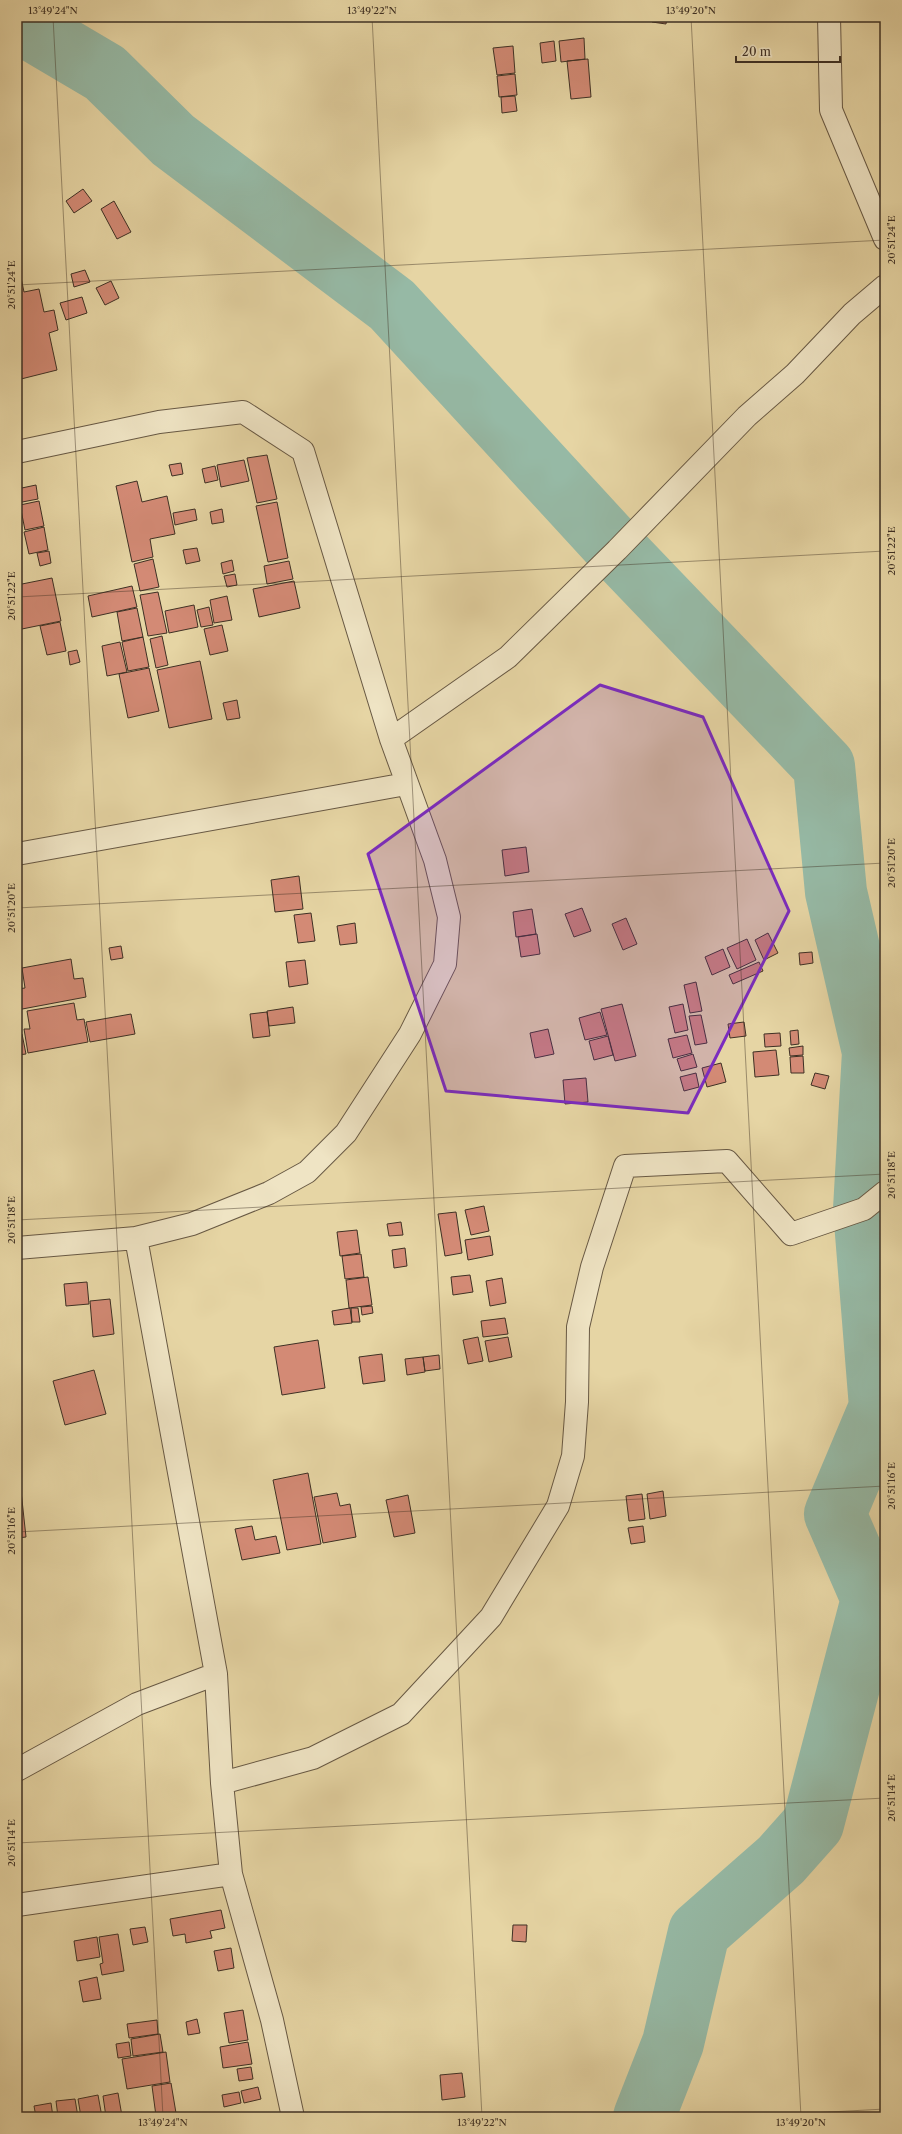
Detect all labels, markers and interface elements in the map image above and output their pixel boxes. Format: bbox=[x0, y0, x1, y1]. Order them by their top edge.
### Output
text: 13°49'24"N bbox=[28, 4, 78, 17]
text: 13°49'22"N bbox=[347, 4, 397, 17]
text: 13°49'20"N bbox=[666, 4, 716, 17]
scale bar bbox=[736, 38, 840, 64]
text: 20 m bbox=[742, 44, 771, 59]
text: 20°51'24"E bbox=[885, 215, 898, 265]
text: 20°51'24"E bbox=[5, 260, 18, 310]
text: 20°51'22"E bbox=[885, 526, 898, 576]
text: 20°51'22"E bbox=[5, 571, 18, 621]
text: 20°51'20"E bbox=[885, 838, 898, 888]
text: 20°51'20"E bbox=[5, 883, 18, 933]
text: 20°51'18"E bbox=[885, 1151, 898, 1199]
text: 20°51'18"E bbox=[5, 1196, 18, 1244]
text: 20°51'16"E bbox=[885, 1462, 898, 1510]
text: 20°51'16"E bbox=[5, 1507, 18, 1555]
text: 20°51'14"E bbox=[885, 1774, 898, 1822]
text: 20°51'14"E bbox=[5, 1819, 18, 1867]
text: 13°49'24"N bbox=[138, 2116, 188, 2129]
text: 13°49'22"N bbox=[457, 2116, 507, 2129]
text: 13°49'20"N bbox=[776, 2116, 826, 2129]

